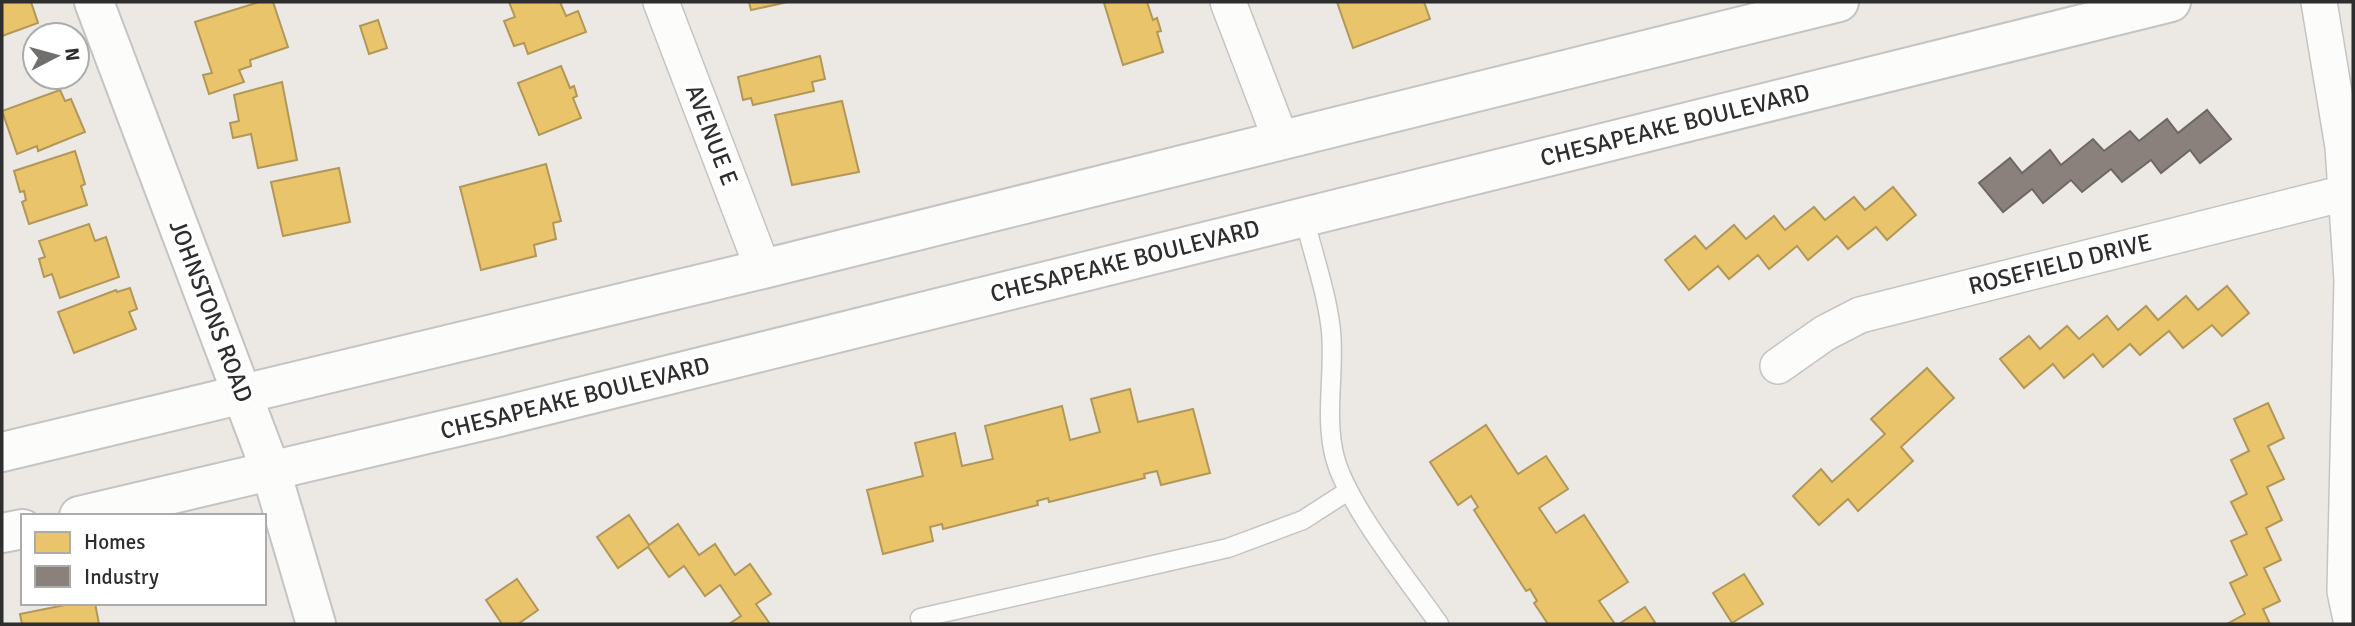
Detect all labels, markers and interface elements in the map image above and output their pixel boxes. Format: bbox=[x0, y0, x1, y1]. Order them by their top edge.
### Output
north arrow bbox=[21, 21, 91, 91]
text: N bbox=[59, 47, 85, 62]
street label: CHESAPEAKE BOULEVARD bbox=[1537, 77, 1813, 173]
street label: AVENUE E bbox=[679, 80, 745, 190]
street label: CHESAPEAKE BOULEVARD bbox=[987, 213, 1263, 309]
street label: JOHNSTONS ROAD bbox=[162, 215, 260, 407]
street label: ROSEFIELD DRIVE bbox=[1965, 227, 2155, 301]
street label: CHESAPEAKE BOULEVARD bbox=[437, 350, 713, 446]
legend bbox=[21, 514, 266, 605]
text: Homes bbox=[84, 529, 146, 555]
text: Industry bbox=[84, 564, 159, 590]

